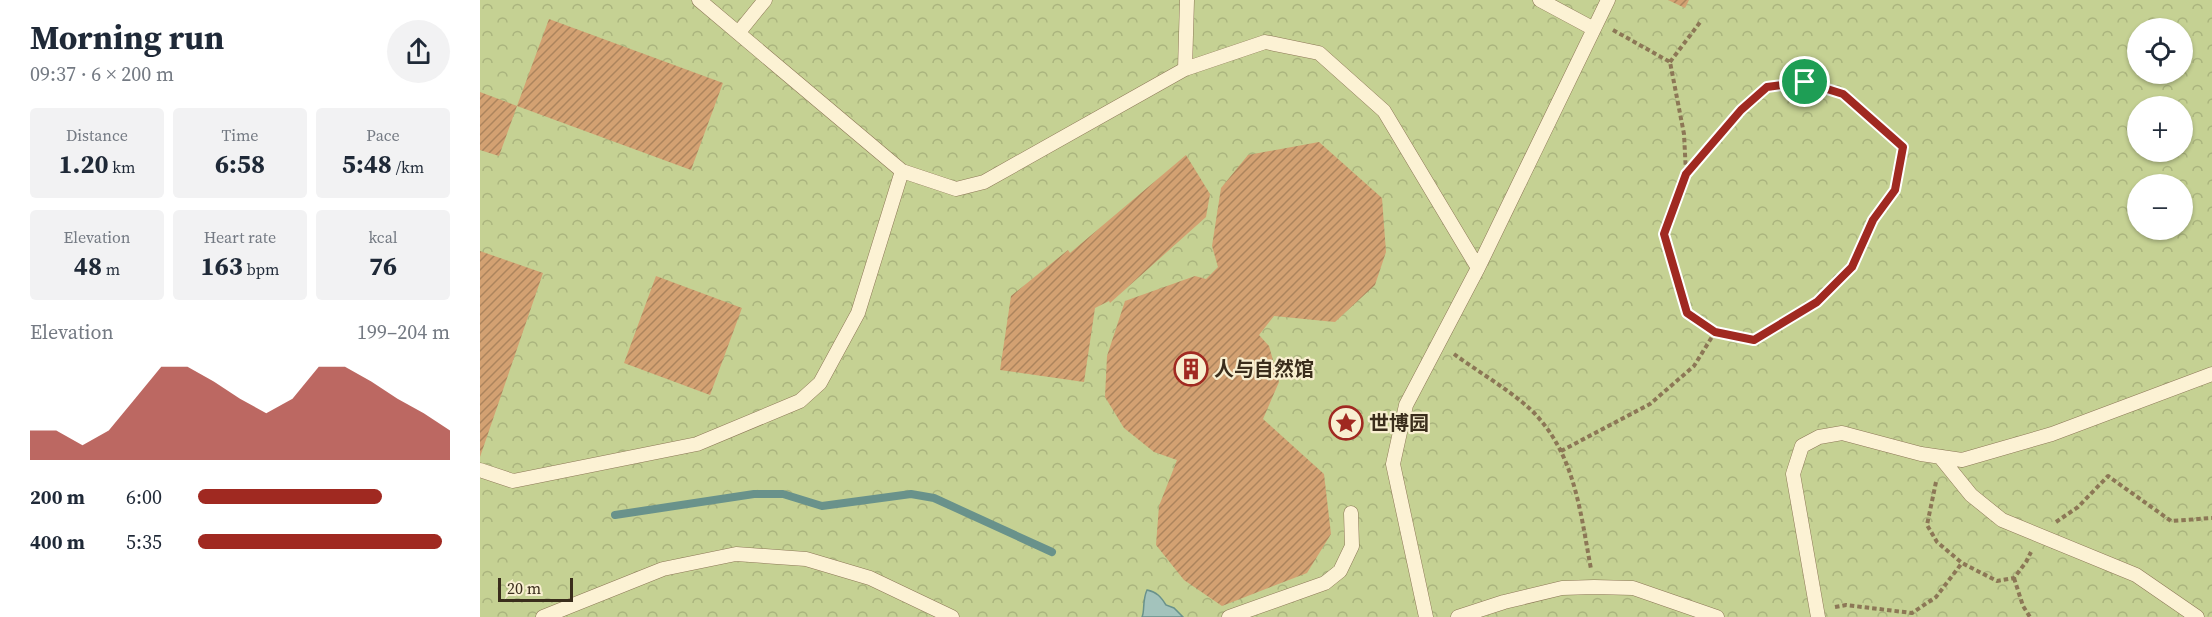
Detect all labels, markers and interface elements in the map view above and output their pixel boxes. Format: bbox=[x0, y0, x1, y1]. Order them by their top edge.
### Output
text: Morning run bbox=[30, 15, 224, 60]
map controls bbox=[2127, 18, 2193, 240]
button: locate bbox=[2127, 18, 2193, 84]
button: share bbox=[387, 20, 450, 83]
pin bbox=[1779, 56, 1830, 107]
text: 09:37 · 6 × 200 m bbox=[30, 60, 174, 88]
icon: arrive bbox=[1788, 65, 1821, 98]
button: + bbox=[2127, 96, 2193, 162]
text: Distance bbox=[66, 124, 128, 146]
text: Time bbox=[221, 124, 259, 146]
text: Pace bbox=[366, 124, 400, 146]
text: 1.20 bbox=[59, 146, 109, 182]
text: 6:58 bbox=[215, 146, 265, 182]
text: 5:48 bbox=[342, 146, 392, 182]
text: km bbox=[109, 156, 135, 178]
text: /km bbox=[392, 156, 424, 178]
button: − bbox=[2127, 174, 2193, 240]
text: Elevation bbox=[64, 226, 130, 248]
text: Heart rate bbox=[204, 226, 276, 248]
text: kcal bbox=[368, 226, 398, 248]
text: 48 bbox=[74, 248, 102, 284]
text: 163 bbox=[201, 248, 243, 284]
text: 76 bbox=[369, 248, 397, 284]
text: m bbox=[102, 258, 120, 280]
text: bpm bbox=[243, 258, 279, 280]
text: Elevation bbox=[30, 318, 114, 346]
text: 199–204 m bbox=[357, 318, 450, 346]
building icon: 人与自然馆 bbox=[1173, 351, 1209, 387]
place label: 人与自然馆 bbox=[1214, 355, 1314, 383]
place icon: 世博园 bbox=[1328, 405, 1364, 441]
place label: 世博园 bbox=[1369, 409, 1429, 437]
text: 200 m bbox=[30, 483, 85, 511]
text: 6:00 bbox=[126, 483, 162, 511]
text: 400 m bbox=[30, 528, 85, 556]
text: 5:35 bbox=[126, 528, 162, 556]
scale bar bbox=[498, 575, 573, 602]
text: 20 m bbox=[507, 577, 541, 599]

